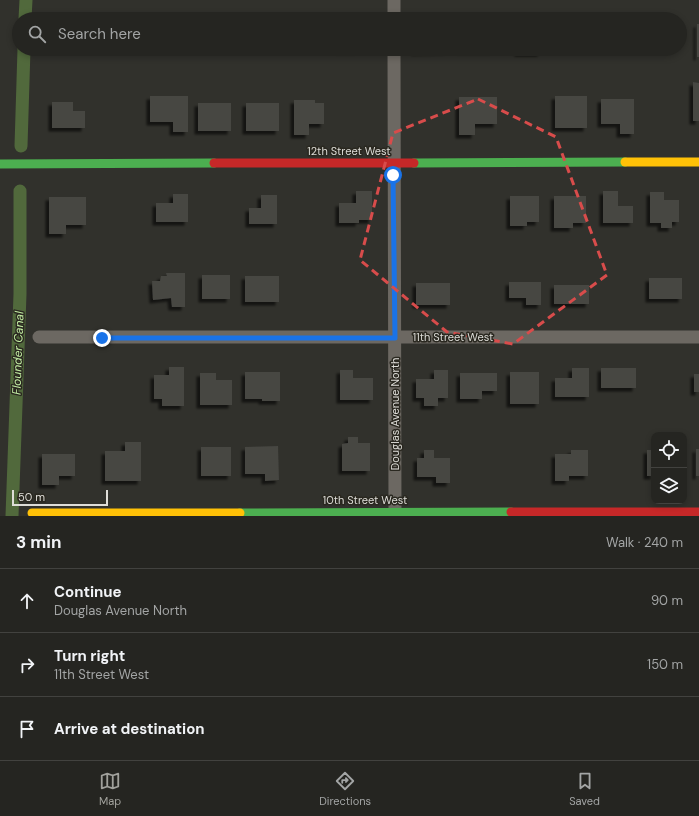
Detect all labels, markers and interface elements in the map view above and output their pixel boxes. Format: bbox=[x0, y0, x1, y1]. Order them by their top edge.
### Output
search box bbox=[12, 12, 687, 56]
icon: search bbox=[26, 23, 48, 45]
text: Search here bbox=[58, 24, 141, 44]
street label: 12th Street West bbox=[307, 144, 391, 158]
route start bbox=[384, 166, 402, 184]
water label: Flounder Canal bbox=[9, 311, 27, 395]
route end bbox=[93, 329, 111, 347]
street label: 11th Street West bbox=[413, 330, 493, 344]
street label: Douglas Avenue North bbox=[388, 358, 402, 470]
map controls bbox=[651, 432, 687, 504]
button: locate bbox=[651, 432, 687, 468]
button: layers bbox=[651, 468, 687, 504]
scale bar bbox=[12, 488, 108, 507]
text: 50 m bbox=[18, 490, 45, 504]
street label: 10th Street West bbox=[323, 493, 407, 507]
text: 3 min bbox=[16, 531, 61, 553]
text: Walk · 240 m bbox=[606, 534, 683, 551]
text: Continue bbox=[54, 582, 122, 602]
icon: ahead bbox=[16, 590, 38, 612]
text: 90 m bbox=[651, 592, 683, 609]
text: Douglas Avenue North bbox=[54, 602, 187, 619]
text: Turn right bbox=[54, 646, 125, 666]
icon: right bbox=[16, 654, 38, 676]
text: 150 m bbox=[647, 656, 683, 673]
text: 11th Street West bbox=[54, 666, 149, 683]
icon: arrive bbox=[16, 718, 38, 740]
text: Arrive at destination bbox=[54, 719, 205, 739]
tab: Map bbox=[99, 770, 121, 808]
tab: Directions bbox=[319, 770, 371, 808]
tab: Saved bbox=[569, 770, 600, 808]

